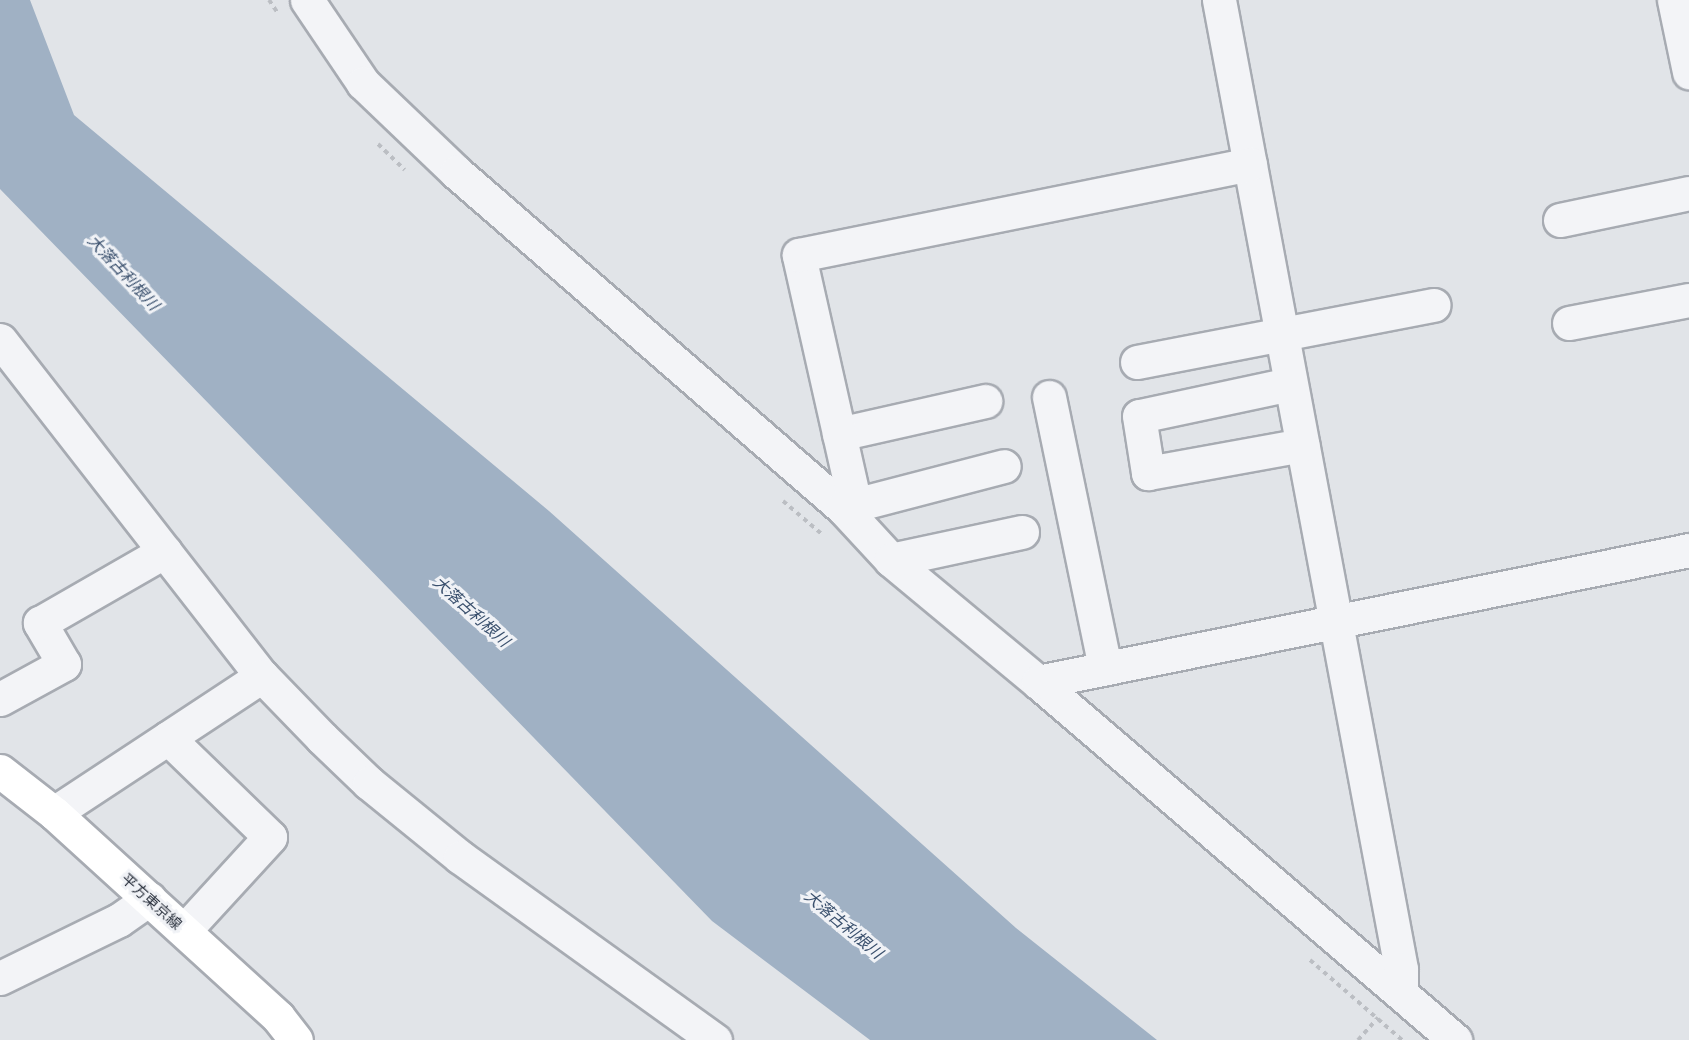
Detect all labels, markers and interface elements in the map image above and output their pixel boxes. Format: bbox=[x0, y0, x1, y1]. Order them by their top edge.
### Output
water label: 大落古利根川 bbox=[83, 231, 163, 315]
water label: 大落古利根川 bbox=[429, 573, 513, 651]
street label: 平方東京線 bbox=[117, 870, 185, 934]
water label: 大落古利根川 bbox=[800, 887, 886, 963]

